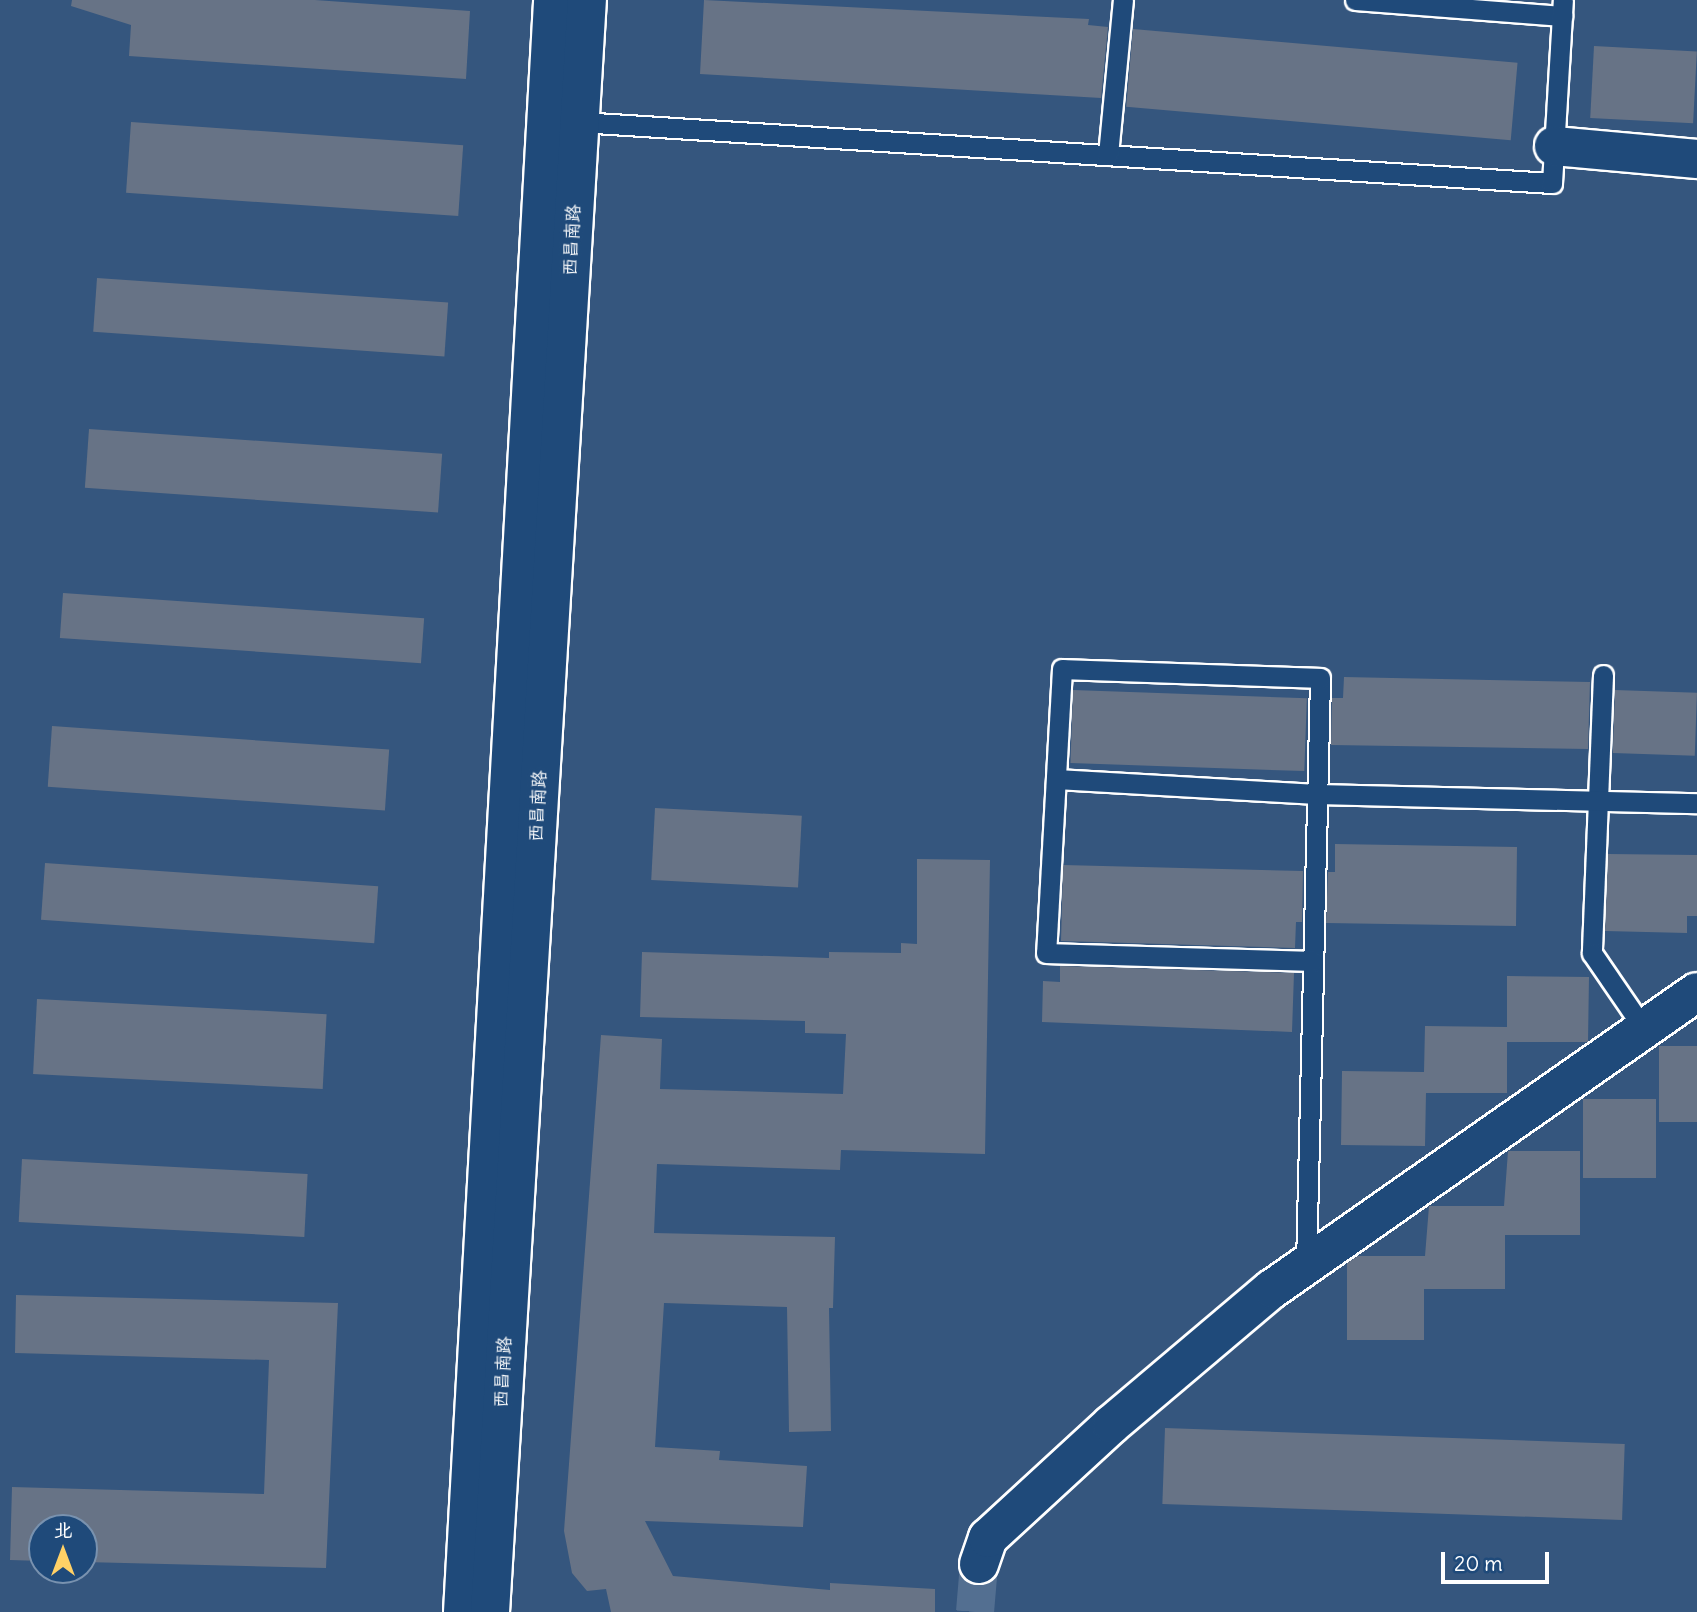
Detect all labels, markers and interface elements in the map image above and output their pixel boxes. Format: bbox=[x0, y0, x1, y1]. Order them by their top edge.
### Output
street label: 西昌南路 bbox=[559, 203, 585, 277]
street label: 西昌南路 bbox=[525, 769, 551, 843]
street label: 西昌南路 bbox=[490, 1335, 516, 1409]
north arrow bbox=[28, 1514, 98, 1584]
text: 北 bbox=[53, 1518, 73, 1542]
scale bar bbox=[1445, 1538, 1554, 1582]
text: 20 m bbox=[1454, 1550, 1503, 1577]

